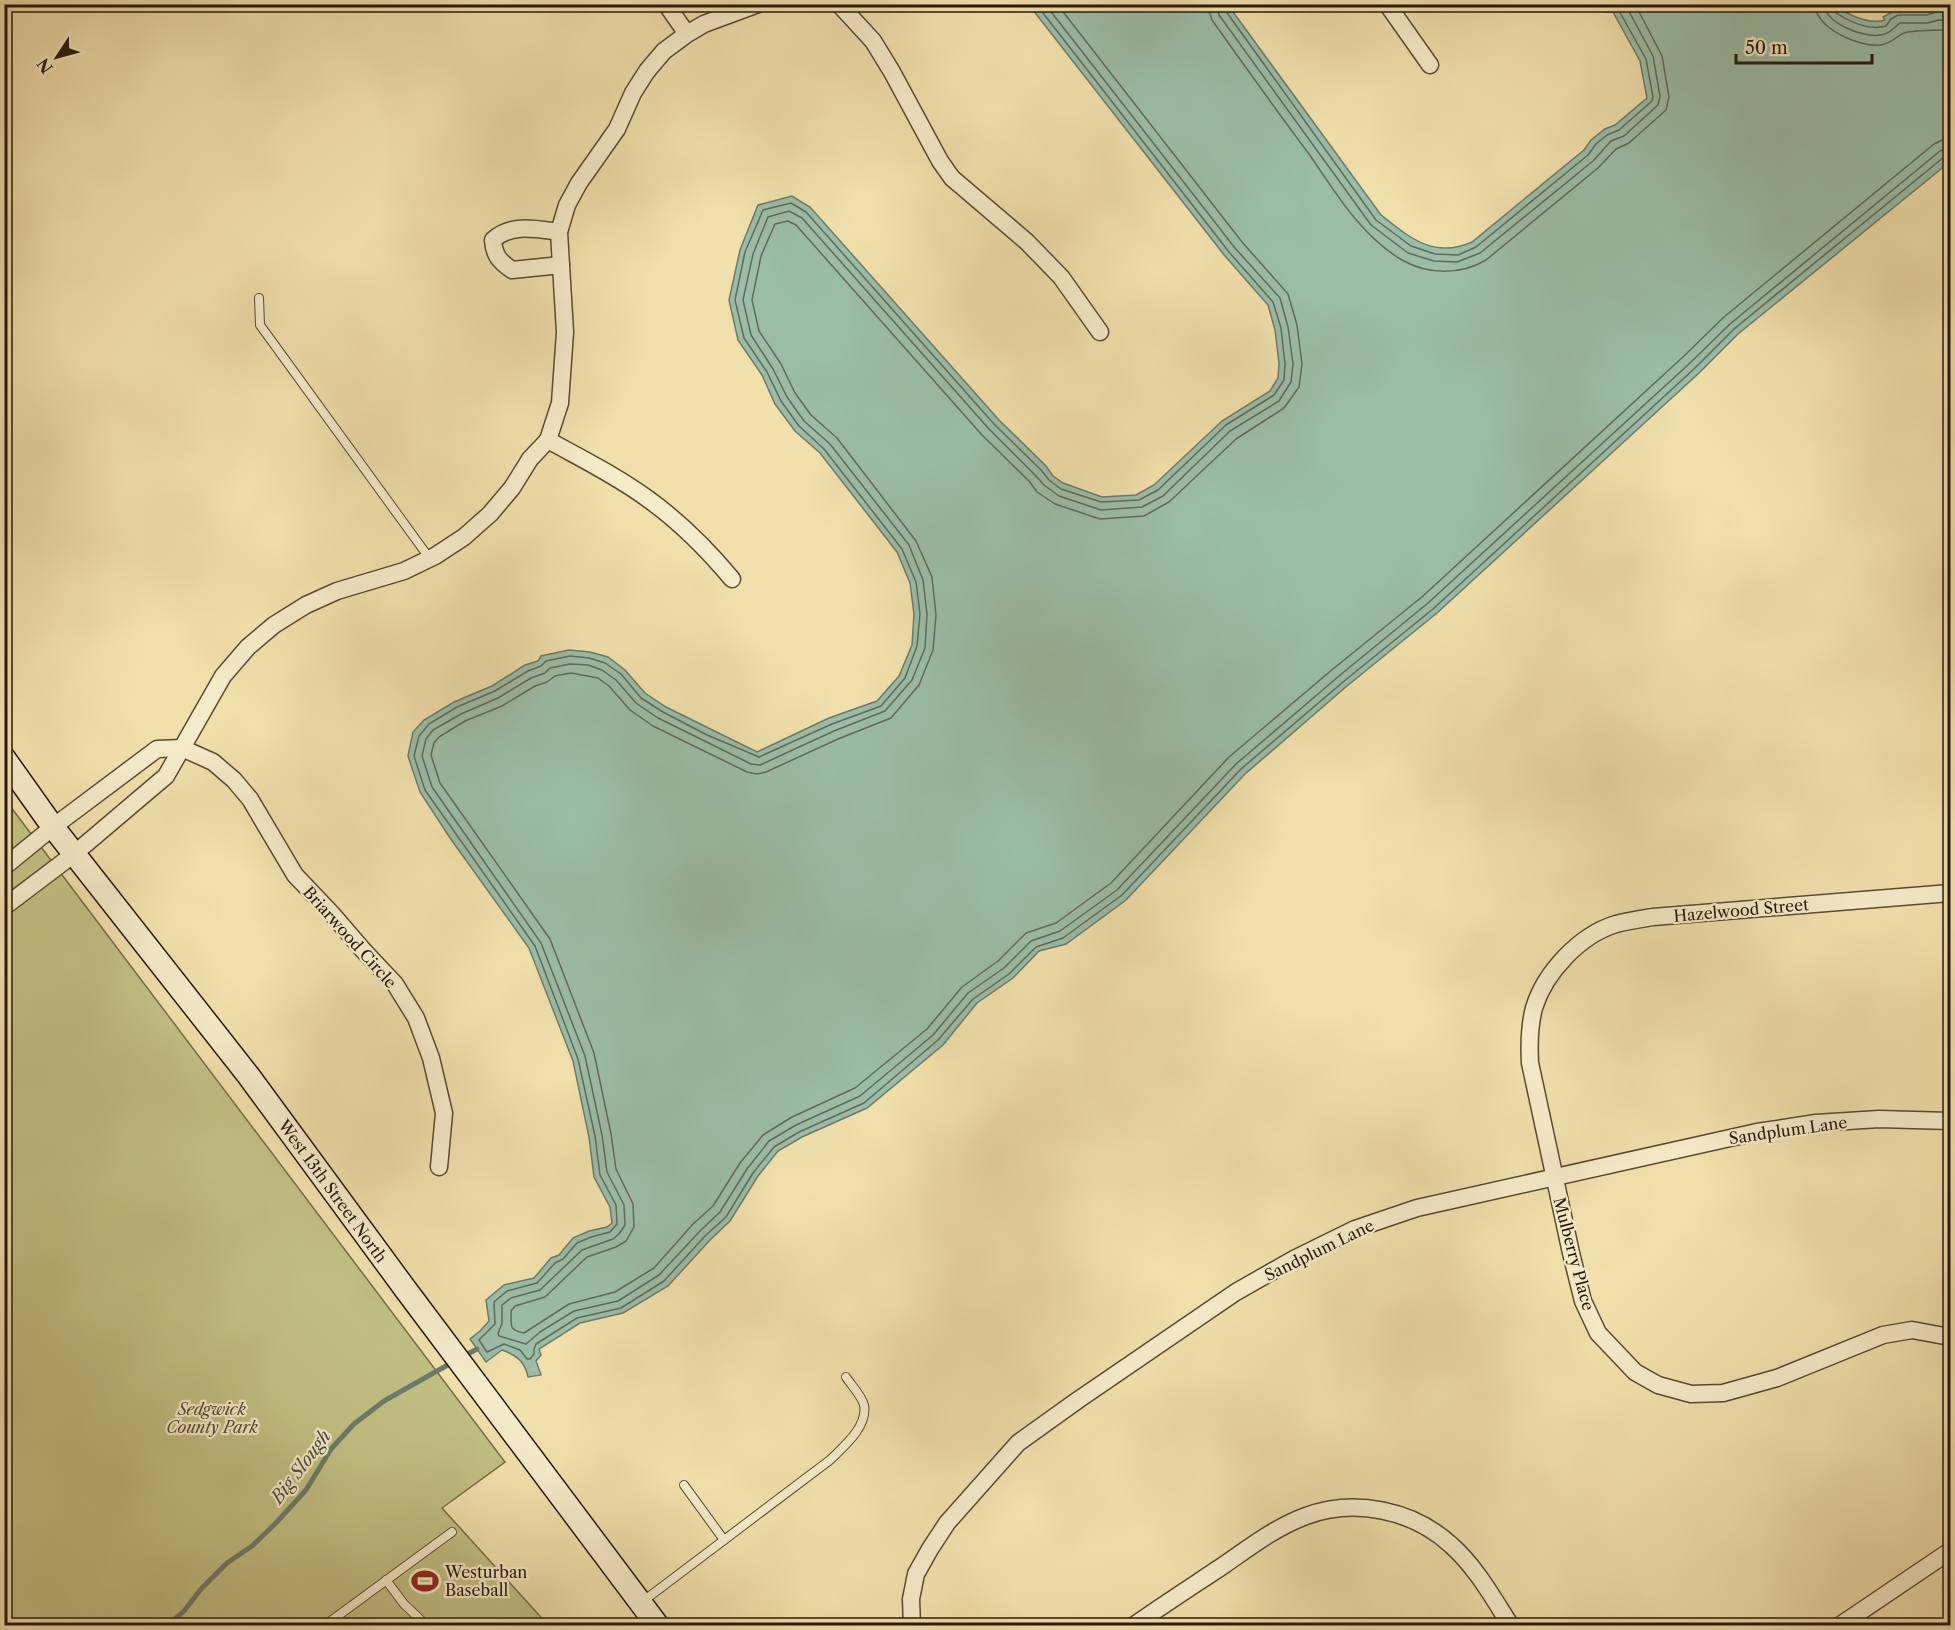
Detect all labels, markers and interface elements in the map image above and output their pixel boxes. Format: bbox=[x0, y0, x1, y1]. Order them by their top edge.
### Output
north arrow bbox=[27, 27, 87, 87]
scale bar bbox=[1736, 27, 1872, 65]
text: 50 m bbox=[1745, 37, 1788, 59]
text: N bbox=[33, 54, 57, 77]
street label: Briarwood Circle bbox=[299, 882, 401, 992]
street label: Hazelwood Street bbox=[1673, 894, 1810, 926]
street label: Sandplum Lane bbox=[1728, 1112, 1848, 1148]
street label: West 13th Street North bbox=[274, 1115, 392, 1266]
street label: Mulberry Place bbox=[1549, 1195, 1599, 1313]
street label: Sandplum Lane bbox=[1261, 1215, 1377, 1285]
park label: Sedgwick County Park bbox=[166, 1399, 258, 1437]
water label: Big Slough bbox=[265, 1426, 336, 1510]
place label: Westurban Baseball bbox=[444, 1562, 527, 1600]
sports icon: Westurban Baseball bbox=[410, 1566, 440, 1596]

